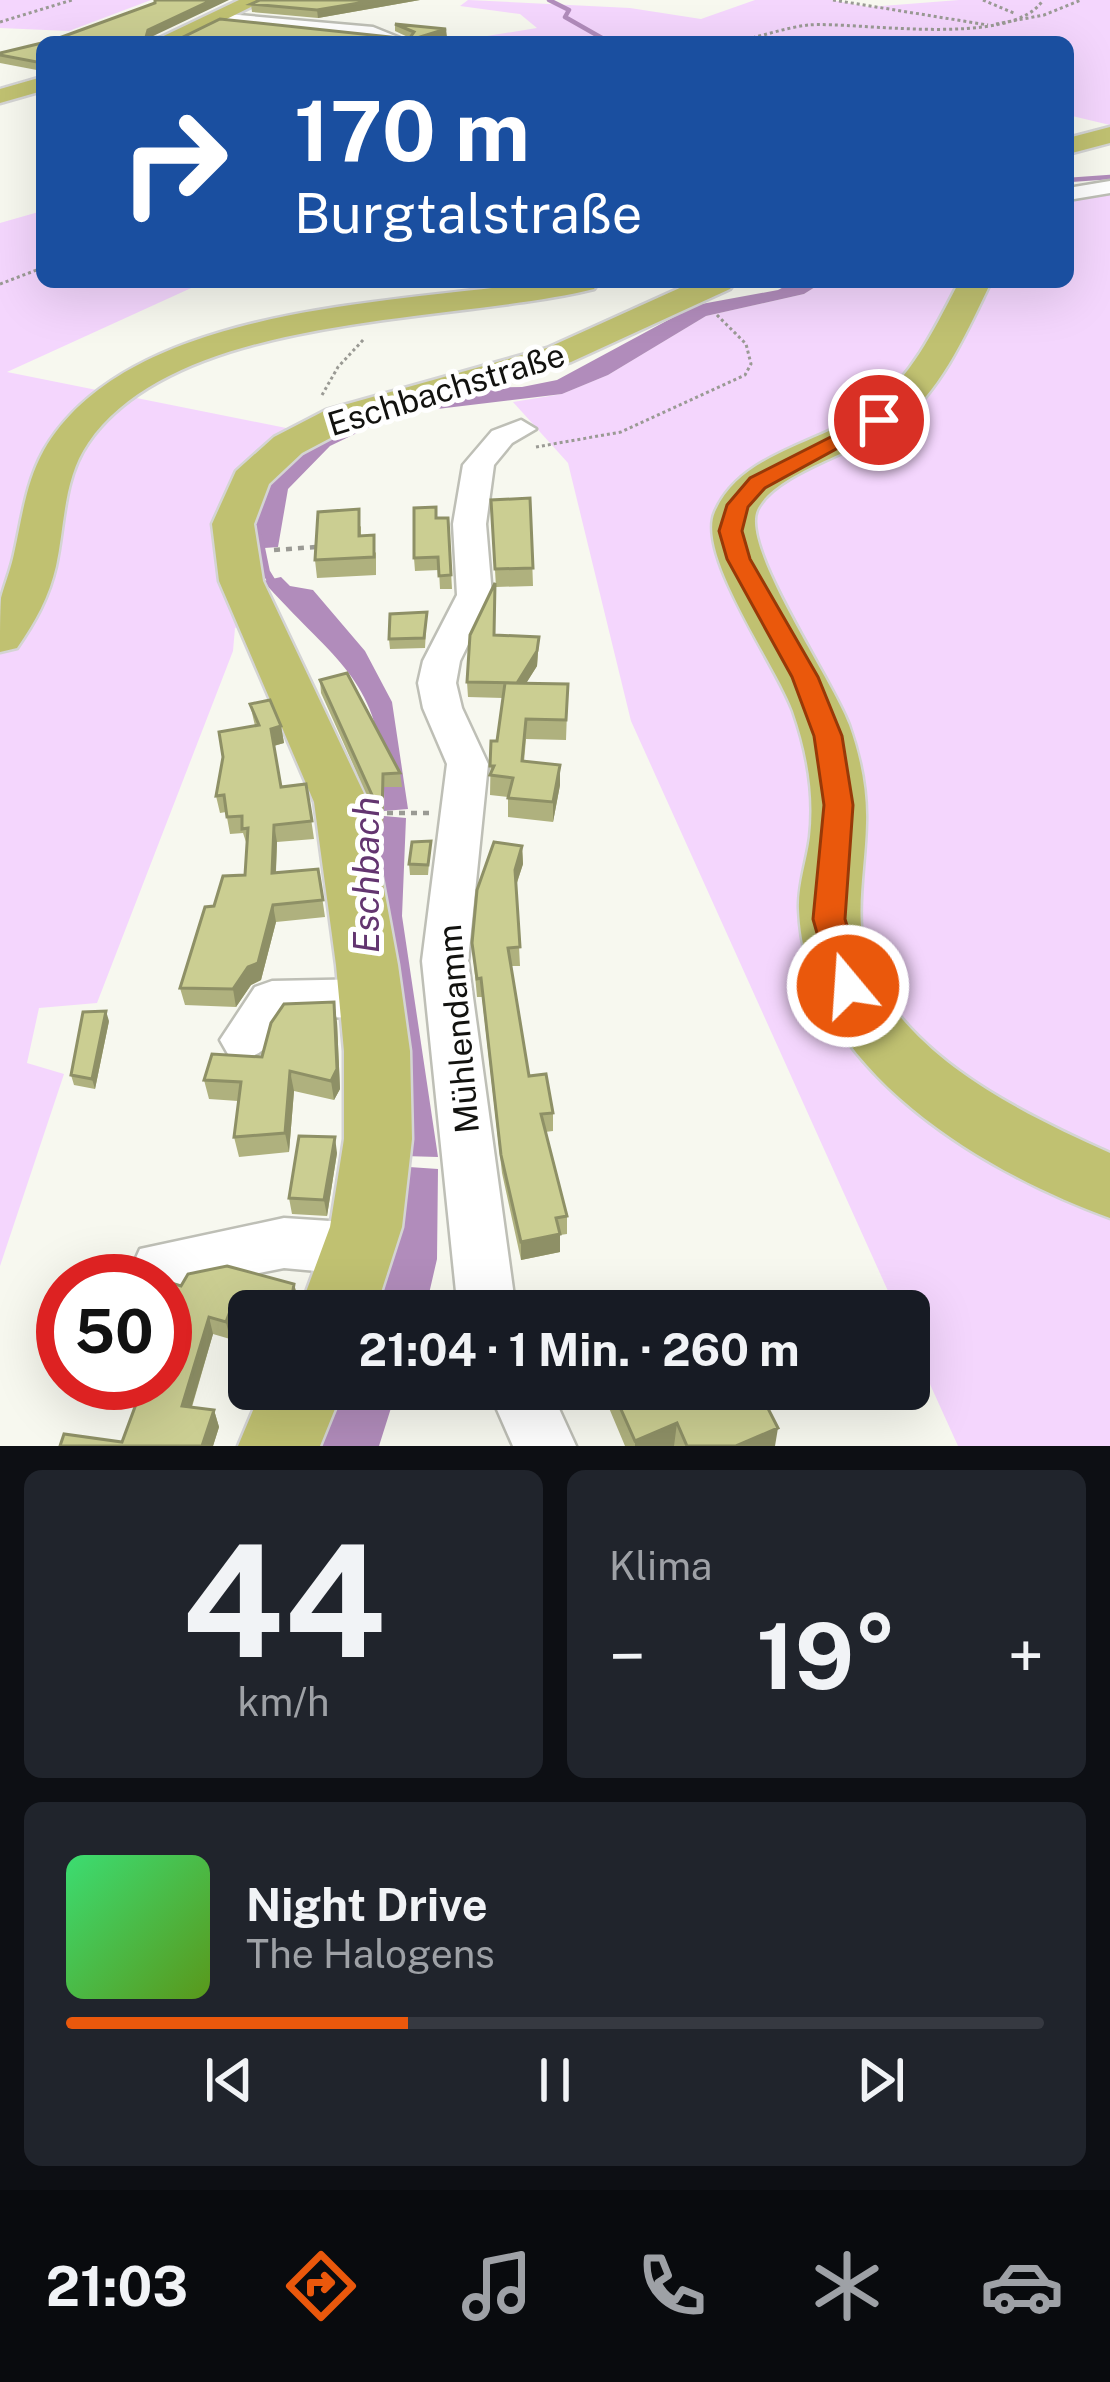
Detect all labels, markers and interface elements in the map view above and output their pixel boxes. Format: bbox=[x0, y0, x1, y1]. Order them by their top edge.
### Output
text: 170 m bbox=[294, 81, 530, 180]
icon: right bbox=[96, 84, 252, 240]
text: Burgtalstraße bbox=[294, 182, 642, 245]
street label: Eschbachstraße bbox=[323, 335, 569, 443]
pin bbox=[828, 369, 930, 471]
icon: arrive bbox=[846, 387, 912, 453]
water label: Eschbach bbox=[345, 797, 387, 953]
street label: Mühlendamm bbox=[430, 923, 486, 1135]
position arrow bbox=[785, 923, 911, 1049]
speed limit sign: 50 bbox=[36, 1254, 192, 1410]
text: 21:04 · 1 Min. · 260 m bbox=[358, 1323, 800, 1376]
text: 44 bbox=[181, 1509, 386, 1692]
text: Klima bbox=[609, 1543, 712, 1589]
text: 19° bbox=[756, 1603, 897, 1709]
text: − bbox=[609, 1617, 646, 1695]
text: + bbox=[1007, 1617, 1044, 1695]
text: km/h bbox=[238, 1679, 329, 1725]
text: Night Drive bbox=[246, 1878, 488, 1931]
text: The Halogens bbox=[246, 1931, 495, 1977]
icon: previous bbox=[196, 2047, 262, 2113]
icon: pause bbox=[522, 2047, 588, 2113]
icon: next bbox=[848, 2047, 914, 2113]
icon: directions bbox=[279, 2244, 363, 2328]
icon: music bbox=[455, 2244, 539, 2328]
icon: phone bbox=[630, 2244, 714, 2328]
icon: climate bbox=[805, 2244, 889, 2328]
icon: car bbox=[980, 2244, 1064, 2328]
text: 21:03 bbox=[46, 2255, 188, 2318]

